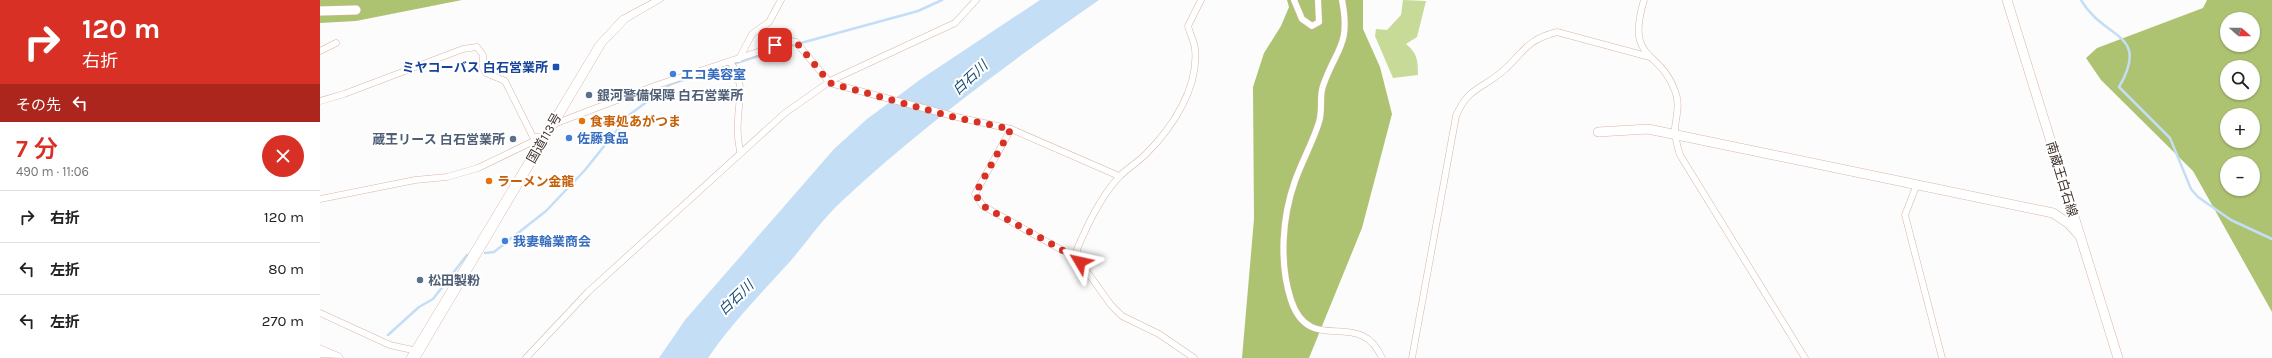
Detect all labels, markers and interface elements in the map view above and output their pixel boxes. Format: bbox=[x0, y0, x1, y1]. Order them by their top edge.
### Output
text: 120 m bbox=[82, 12, 160, 45]
north arrow bbox=[2220, 12, 2260, 52]
map controls bbox=[2220, 12, 2260, 196]
icon: right bbox=[16, 16, 68, 68]
pin bbox=[758, 28, 792, 62]
icon: arrive bbox=[764, 34, 786, 56]
text: 右折 bbox=[82, 50, 118, 72]
water label: 白石川 bbox=[949, 56, 993, 99]
place label: ミヤコーバス 白石営業所 bbox=[402, 60, 548, 75]
button: search bbox=[2220, 60, 2260, 100]
marker: ミヤコーバス 白石営業所 bbox=[551, 62, 561, 72]
place label: エコ美容室 bbox=[681, 67, 746, 82]
marker: エコ美容室 bbox=[668, 69, 678, 79]
place label: 銀河警備保障 白石営業所 bbox=[597, 88, 743, 103]
marker: 銀河警備保障 白石営業所 bbox=[584, 90, 594, 100]
icon: left bbox=[69, 92, 91, 114]
text: その先 bbox=[16, 96, 61, 114]
button: + bbox=[2220, 108, 2260, 148]
street label: 国道113号 bbox=[524, 110, 564, 166]
place label: 食事処あがつま bbox=[590, 114, 681, 129]
marker: 食事処あがつま bbox=[577, 116, 587, 126]
place label: 佐藤食品 bbox=[577, 131, 629, 146]
place label: 蔵王リース 白石営業所 bbox=[372, 132, 505, 147]
marker: 佐藤食品 bbox=[564, 133, 574, 143]
marker: 蔵王リース 白石営業所 bbox=[508, 134, 518, 144]
text: 7 分 bbox=[16, 135, 58, 163]
button: close bbox=[262, 135, 304, 177]
street label: 南蔵王白石線 bbox=[2043, 140, 2081, 218]
button: − bbox=[2220, 156, 2260, 196]
text: 490 m · 11:06 bbox=[16, 164, 89, 179]
place label: ラーメン金龍 bbox=[497, 174, 574, 189]
marker: ラーメン金龍 bbox=[484, 176, 494, 186]
icon: right bbox=[16, 206, 38, 228]
text: 120 m bbox=[264, 208, 304, 226]
text: 右折 bbox=[50, 209, 80, 227]
place label: 我妻輪業商会 bbox=[513, 234, 591, 249]
marker: 我妻輪業商会 bbox=[500, 236, 510, 246]
position arrow bbox=[1059, 241, 1101, 283]
icon: left bbox=[16, 258, 38, 280]
text: 80 m bbox=[268, 260, 304, 278]
text: 左折 bbox=[50, 261, 80, 279]
place label: 松田製粉 bbox=[428, 273, 480, 288]
marker: 松田製粉 bbox=[415, 275, 425, 285]
water label: 白石川 bbox=[715, 276, 758, 319]
icon: left bbox=[16, 310, 38, 332]
text: 270 m bbox=[262, 312, 304, 330]
text: 左折 bbox=[50, 313, 80, 331]

